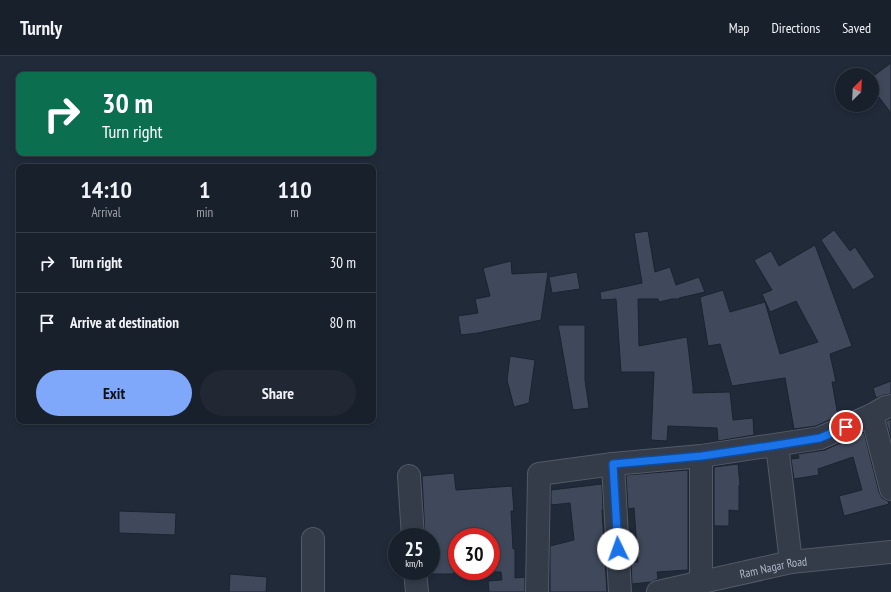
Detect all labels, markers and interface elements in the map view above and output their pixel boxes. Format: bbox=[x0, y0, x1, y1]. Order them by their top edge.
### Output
text: Turnly bbox=[20, 16, 62, 40]
text: Map bbox=[729, 19, 749, 37]
text: Directions bbox=[771, 19, 820, 37]
text: Saved bbox=[842, 19, 871, 37]
north arrow bbox=[835, 68, 879, 112]
map controls bbox=[835, 68, 879, 112]
text: 30 m bbox=[102, 84, 153, 121]
icon: right bbox=[36, 88, 88, 140]
text: Turn right bbox=[102, 120, 162, 143]
text: 14:10 bbox=[80, 174, 132, 205]
text: 1 bbox=[199, 174, 210, 205]
text: 110 bbox=[277, 174, 312, 205]
text: Arrival bbox=[91, 204, 121, 221]
text: min bbox=[196, 204, 213, 221]
text: m bbox=[290, 204, 299, 221]
icon: right bbox=[36, 252, 58, 274]
text: Turn right bbox=[70, 253, 122, 272]
text: 30 m bbox=[330, 253, 356, 272]
icon: arrive bbox=[36, 312, 58, 334]
text: Arrive at destination bbox=[70, 313, 179, 332]
text: 80 m bbox=[330, 313, 356, 332]
button: Exit bbox=[36, 370, 192, 416]
button: Share bbox=[200, 370, 356, 416]
pin bbox=[829, 410, 863, 444]
icon: arrive bbox=[835, 416, 857, 438]
speed limit sign: 30 bbox=[448, 528, 500, 580]
position arrow bbox=[597, 528, 639, 570]
text: 25 bbox=[404, 536, 424, 562]
street label: Ram Nagar Road bbox=[738, 553, 808, 581]
text: km/h bbox=[405, 557, 423, 570]

